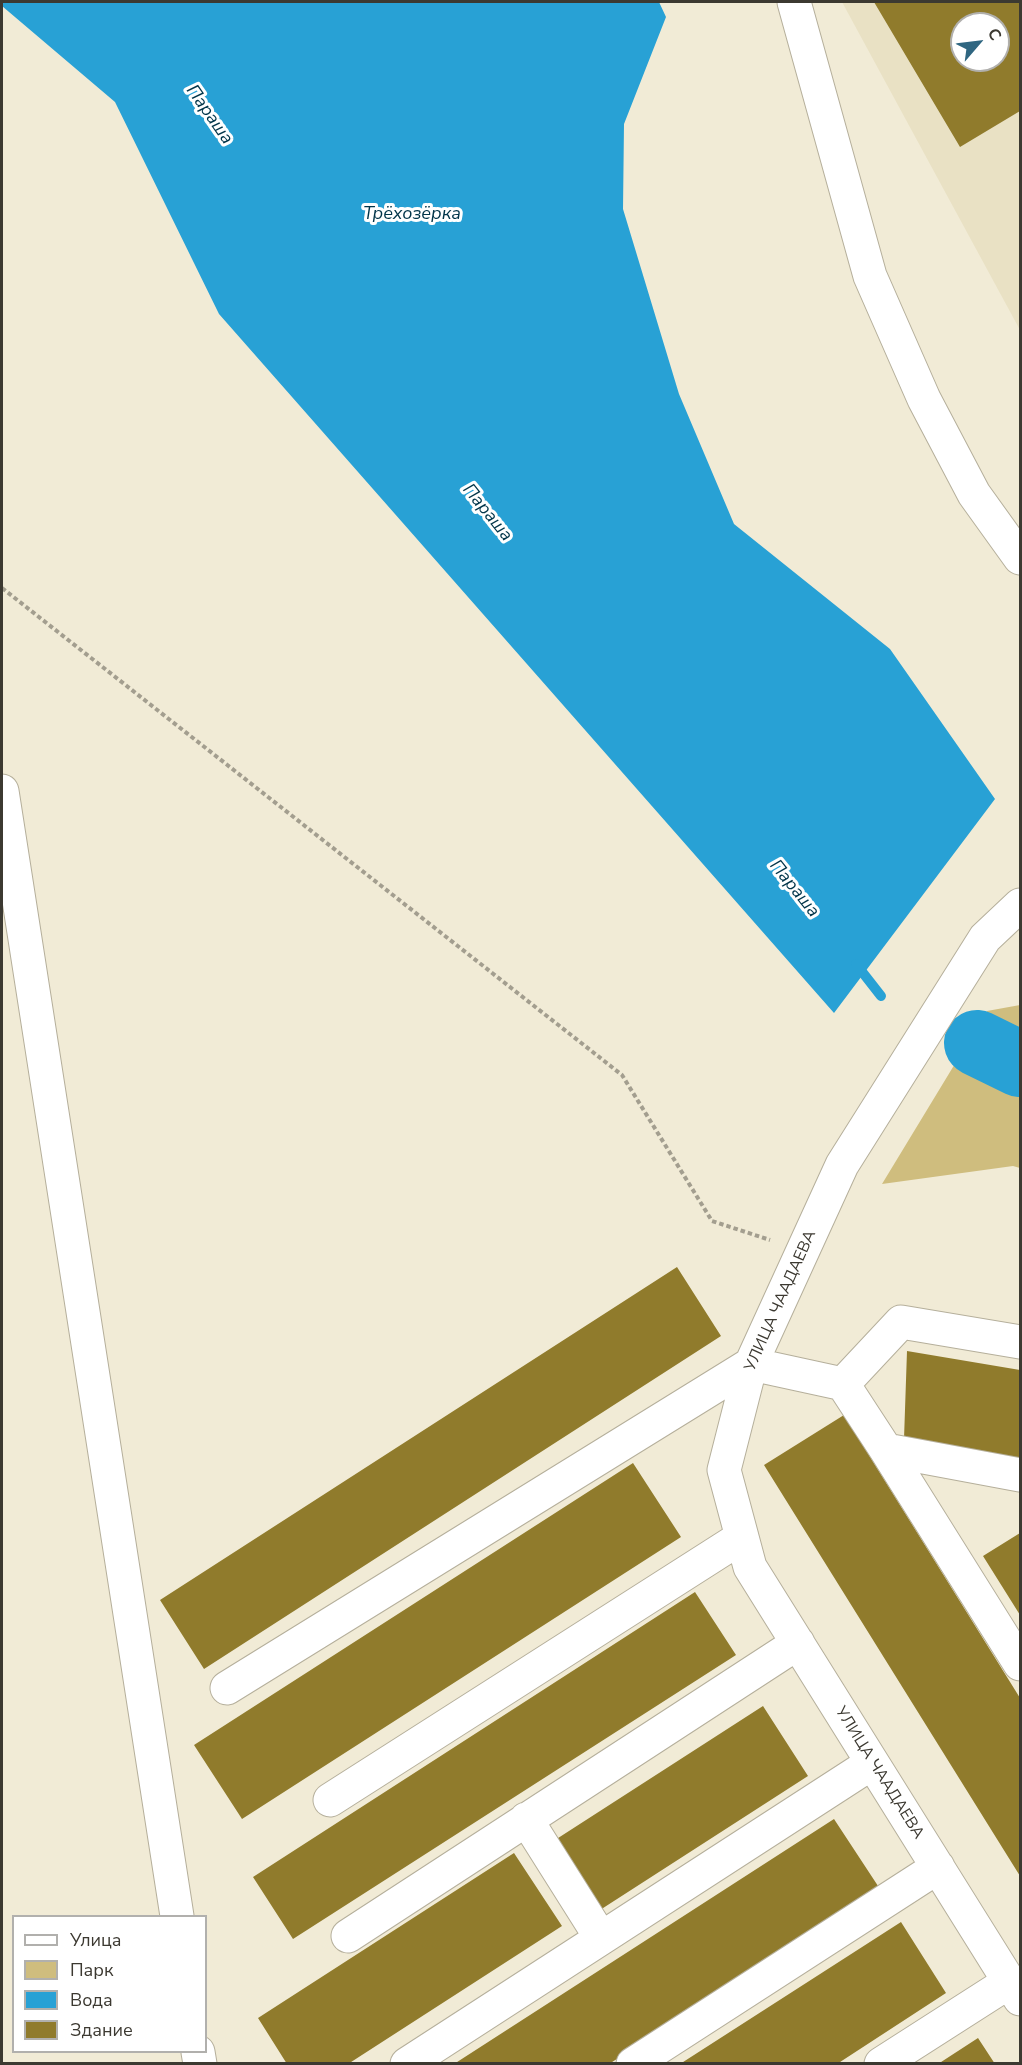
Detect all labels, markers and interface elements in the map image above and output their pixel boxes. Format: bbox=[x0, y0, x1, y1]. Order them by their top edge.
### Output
north arrow bbox=[950, 12, 1010, 72]
text: С bbox=[982, 25, 1006, 44]
water label: Параша bbox=[181, 81, 237, 149]
water label: Трёхозёрка bbox=[363, 204, 461, 226]
water label: Параша bbox=[457, 480, 517, 546]
water label: Параша bbox=[764, 856, 824, 922]
street label: УЛИЦА ЧААДАЕВА bbox=[741, 1228, 821, 1374]
street label: УЛИЦА ЧААДАЕВА bbox=[831, 1703, 927, 1843]
legend bbox=[12, 1915, 207, 2053]
text: Улица bbox=[70, 1928, 121, 1952]
text: Парк bbox=[70, 1958, 113, 1982]
text: Вода bbox=[70, 1988, 113, 2012]
text: Здание bbox=[70, 2018, 133, 2042]

